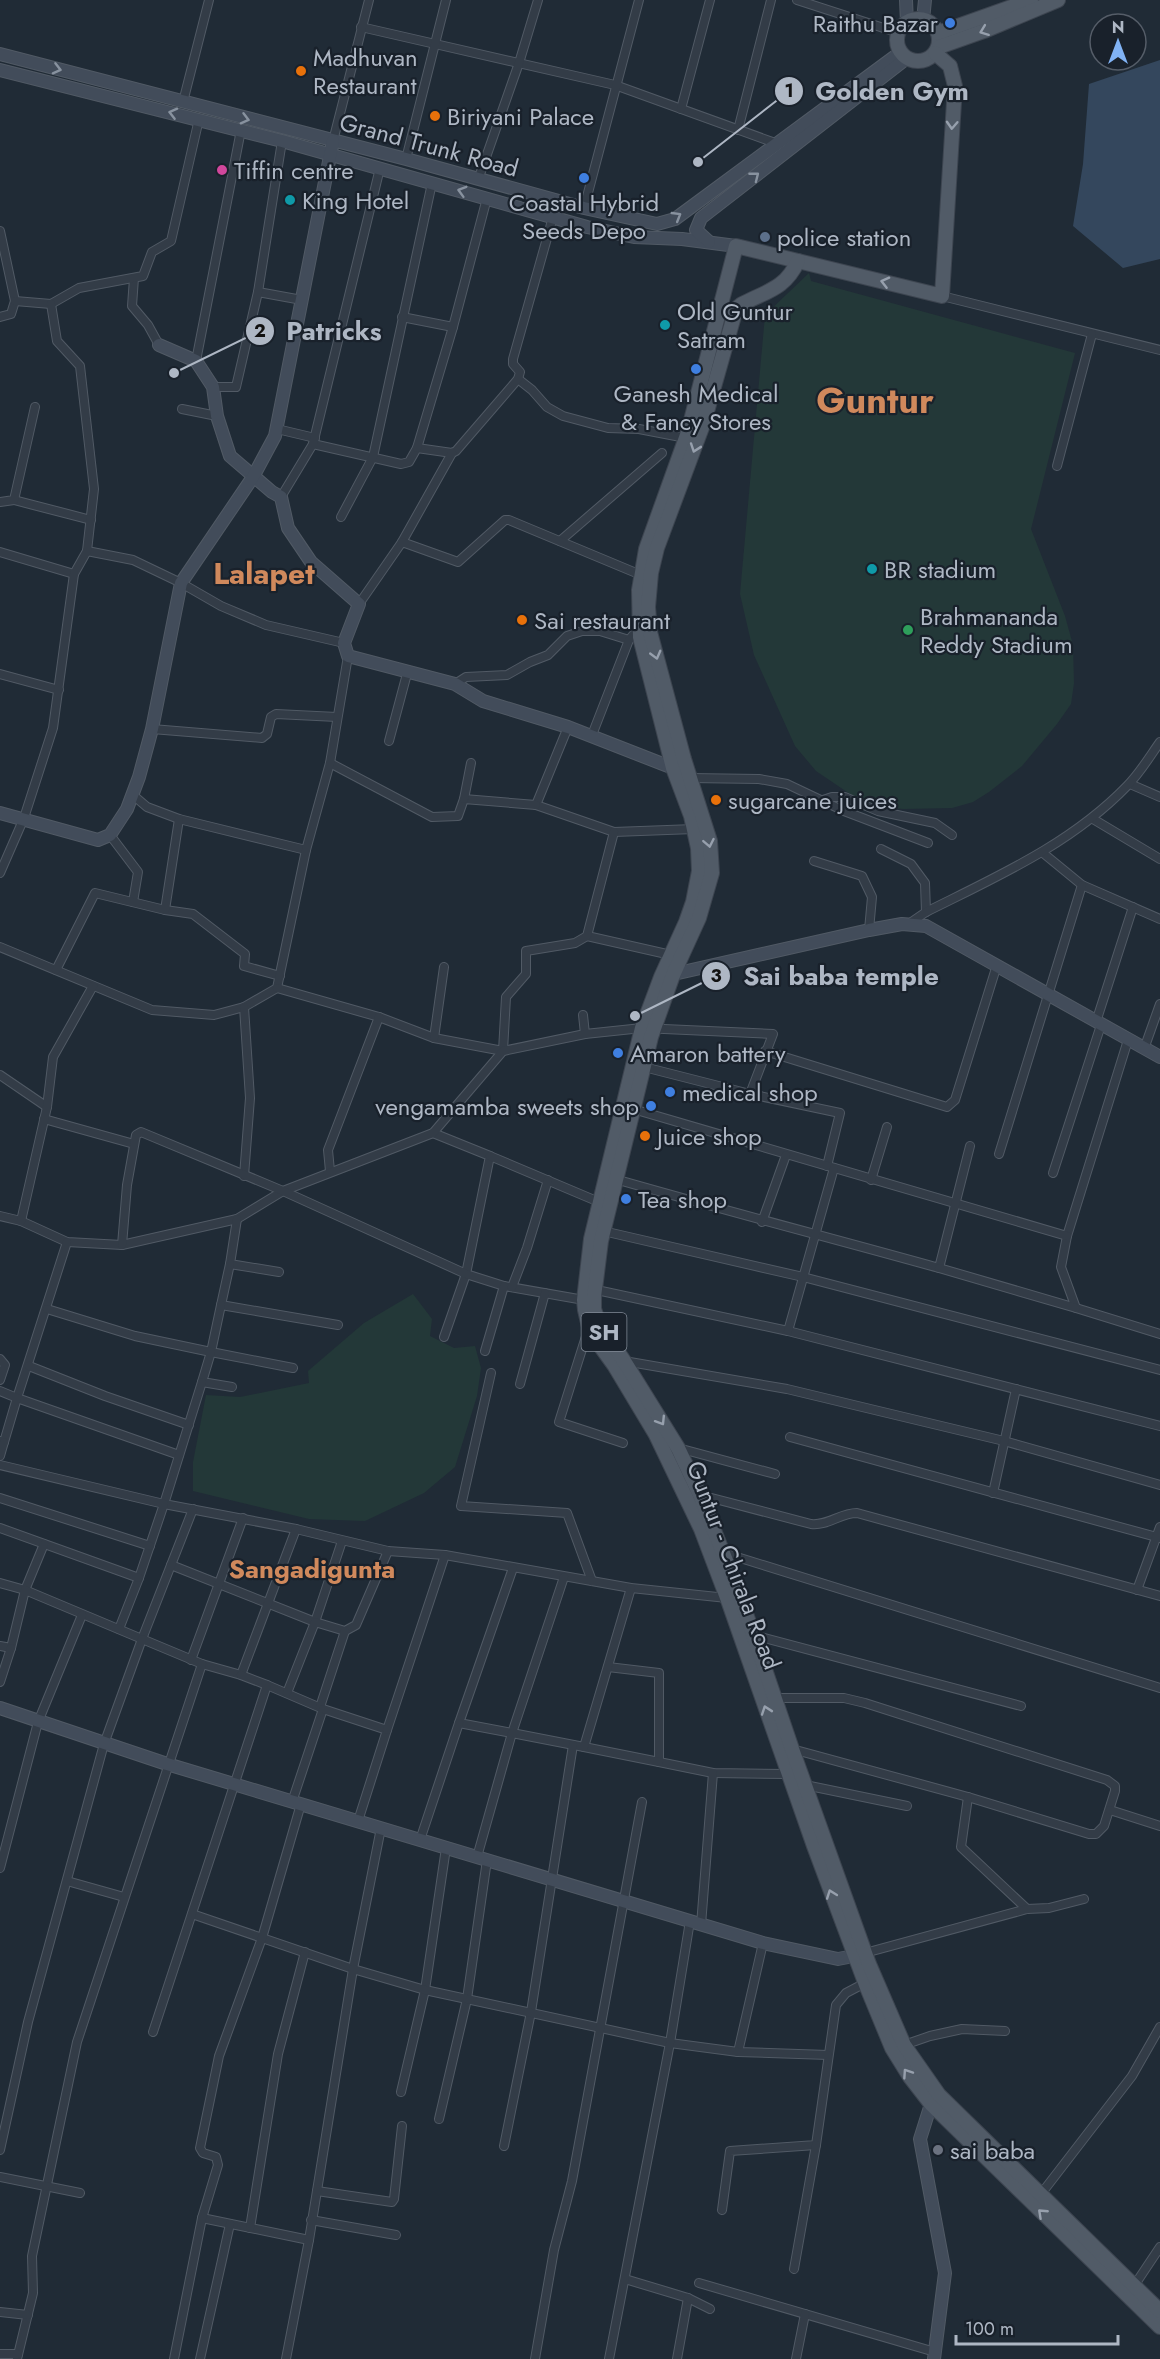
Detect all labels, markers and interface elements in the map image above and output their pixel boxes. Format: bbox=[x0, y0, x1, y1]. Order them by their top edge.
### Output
place label: Raithu Bazar bbox=[813, 6, 939, 41]
north arrow bbox=[1088, 12, 1148, 72]
marker: Raithu Bazar bbox=[943, 16, 957, 30]
text: N bbox=[1112, 16, 1124, 39]
one-way arrow bbox=[980, 23, 990, 36]
place label: Madhuvan Restaurant bbox=[313, 40, 418, 103]
one-way arrow bbox=[51, 62, 61, 74]
marker: Madhuvan Restaurant bbox=[294, 64, 308, 78]
callout: Golden Gym bbox=[774, 69, 981, 113]
text: Golden Gym bbox=[815, 72, 969, 110]
text: 1 bbox=[784, 78, 794, 104]
place label: Biriyani Palace bbox=[447, 99, 594, 134]
street label: Grand Trunk Road bbox=[336, 104, 522, 186]
one-way arrow bbox=[168, 107, 178, 120]
marker: Biriyani Palace bbox=[428, 109, 442, 123]
one-way arrow bbox=[240, 111, 250, 124]
one-way arrow bbox=[946, 121, 959, 130]
place label: Tiffin centre bbox=[234, 153, 354, 188]
marker: Tiffin centre bbox=[215, 163, 229, 177]
marker: Coastal Hybrid Seeds Depo bbox=[577, 171, 591, 185]
one-way arrow bbox=[748, 172, 759, 183]
place label: King Hotel bbox=[302, 183, 409, 218]
place label: Coastal Hybrid Seeds Depo bbox=[509, 185, 659, 248]
one-way arrow bbox=[457, 186, 468, 198]
marker: King Hotel bbox=[283, 193, 297, 207]
one-way arrow bbox=[671, 212, 681, 224]
place label: police station bbox=[777, 220, 911, 255]
marker: police station bbox=[758, 230, 772, 244]
one-way arrow bbox=[880, 276, 890, 289]
place label: Old Guntur Satram bbox=[677, 294, 794, 357]
callout: Patricks bbox=[245, 309, 394, 353]
text: Patricks bbox=[286, 312, 382, 350]
text: 2 bbox=[254, 318, 266, 344]
marker: Old Guntur Satram bbox=[658, 318, 672, 332]
marker: Ganesh Medical & Fancy Stores bbox=[689, 362, 703, 376]
district label: Guntur bbox=[816, 374, 934, 426]
place label: Ganesh Medical & Fancy Stores bbox=[614, 376, 778, 439]
one-way arrow bbox=[689, 442, 702, 453]
district label: Lalapet bbox=[213, 552, 315, 595]
place label: BR stadium bbox=[884, 552, 996, 587]
marker: BR stadium bbox=[865, 562, 879, 576]
place label: Brahmananda Reddy Stadium bbox=[920, 599, 1073, 662]
place label: Sai restaurant bbox=[534, 603, 670, 638]
marker: Sai restaurant bbox=[515, 613, 529, 627]
marker: Brahmananda Reddy Stadium bbox=[901, 623, 915, 637]
one-way arrow bbox=[649, 649, 661, 660]
place label: sugarcane juices bbox=[728, 783, 897, 818]
marker: sugarcane juices bbox=[709, 793, 723, 807]
one-way arrow bbox=[702, 838, 715, 848]
callout: Sai baba temple bbox=[701, 954, 951, 998]
text: Sai baba temple bbox=[743, 957, 939, 995]
text: 3 bbox=[710, 963, 722, 989]
place label: Amaron battery bbox=[630, 1036, 786, 1071]
marker: Amaron battery bbox=[611, 1046, 625, 1060]
place label: medical shop bbox=[682, 1075, 818, 1110]
marker: medical shop bbox=[663, 1085, 677, 1099]
place label: vengamamba sweets shop bbox=[375, 1089, 639, 1124]
marker: vengamamba sweets shop bbox=[644, 1099, 658, 1113]
place label: Juice shop bbox=[654, 1119, 762, 1154]
marker: Juice shop bbox=[638, 1129, 652, 1143]
place label: Tea shop bbox=[638, 1182, 727, 1217]
marker: Tea shop bbox=[619, 1192, 633, 1206]
road number: SH bbox=[582, 1313, 626, 1351]
one-way arrow bbox=[654, 1415, 666, 1425]
street label: Guntur - Chirala Road bbox=[678, 1456, 790, 1674]
district label: Sangadigunta bbox=[229, 1550, 395, 1588]
one-way arrow bbox=[761, 1705, 773, 1716]
one-way arrow bbox=[826, 1889, 839, 1900]
one-way arrow bbox=[903, 2069, 914, 2080]
place label: sai baba bbox=[950, 2133, 1035, 2168]
marker: sai baba bbox=[931, 2143, 945, 2157]
one-way arrow bbox=[1039, 2209, 1049, 2220]
scale bar bbox=[956, 2308, 1118, 2346]
text: 100 m bbox=[965, 2316, 1014, 2342]

